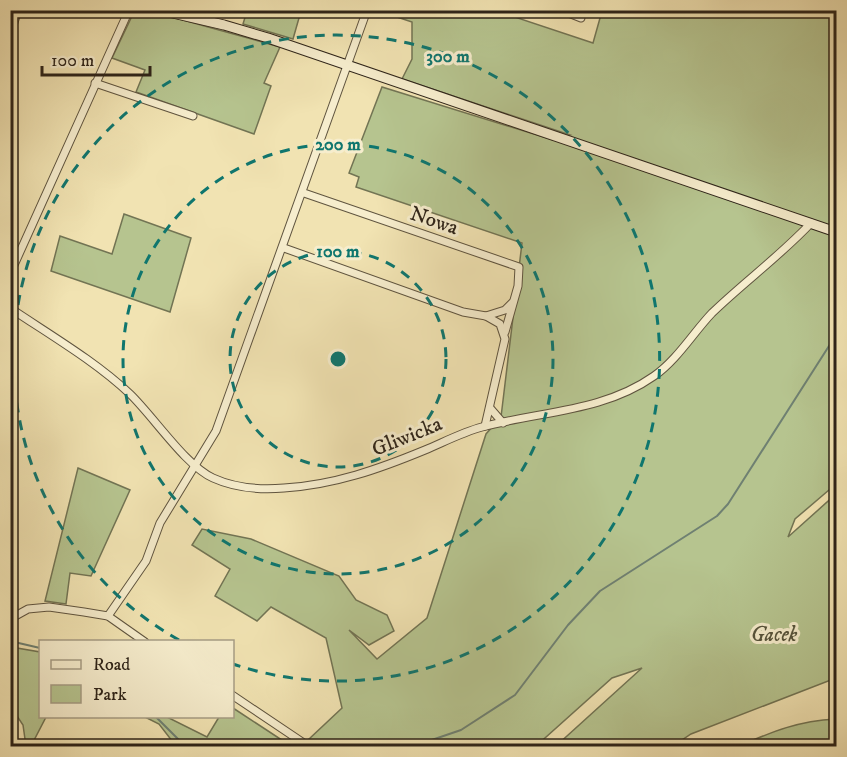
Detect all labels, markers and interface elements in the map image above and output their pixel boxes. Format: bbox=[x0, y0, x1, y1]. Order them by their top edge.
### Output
scale bar bbox=[42, 39, 150, 77]
text: 300 m bbox=[426, 46, 470, 68]
text: 100 m bbox=[51, 50, 94, 72]
text: 200 m bbox=[315, 134, 361, 156]
street label: Nowa bbox=[406, 201, 462, 241]
text: 100 m bbox=[316, 241, 360, 263]
centre of rings bbox=[328, 349, 348, 369]
street label: Gliwicka bbox=[368, 411, 446, 463]
park label: Gacek bbox=[751, 622, 798, 648]
legend bbox=[39, 640, 234, 718]
text: Road bbox=[93, 654, 130, 676]
text: Park bbox=[93, 684, 127, 706]

